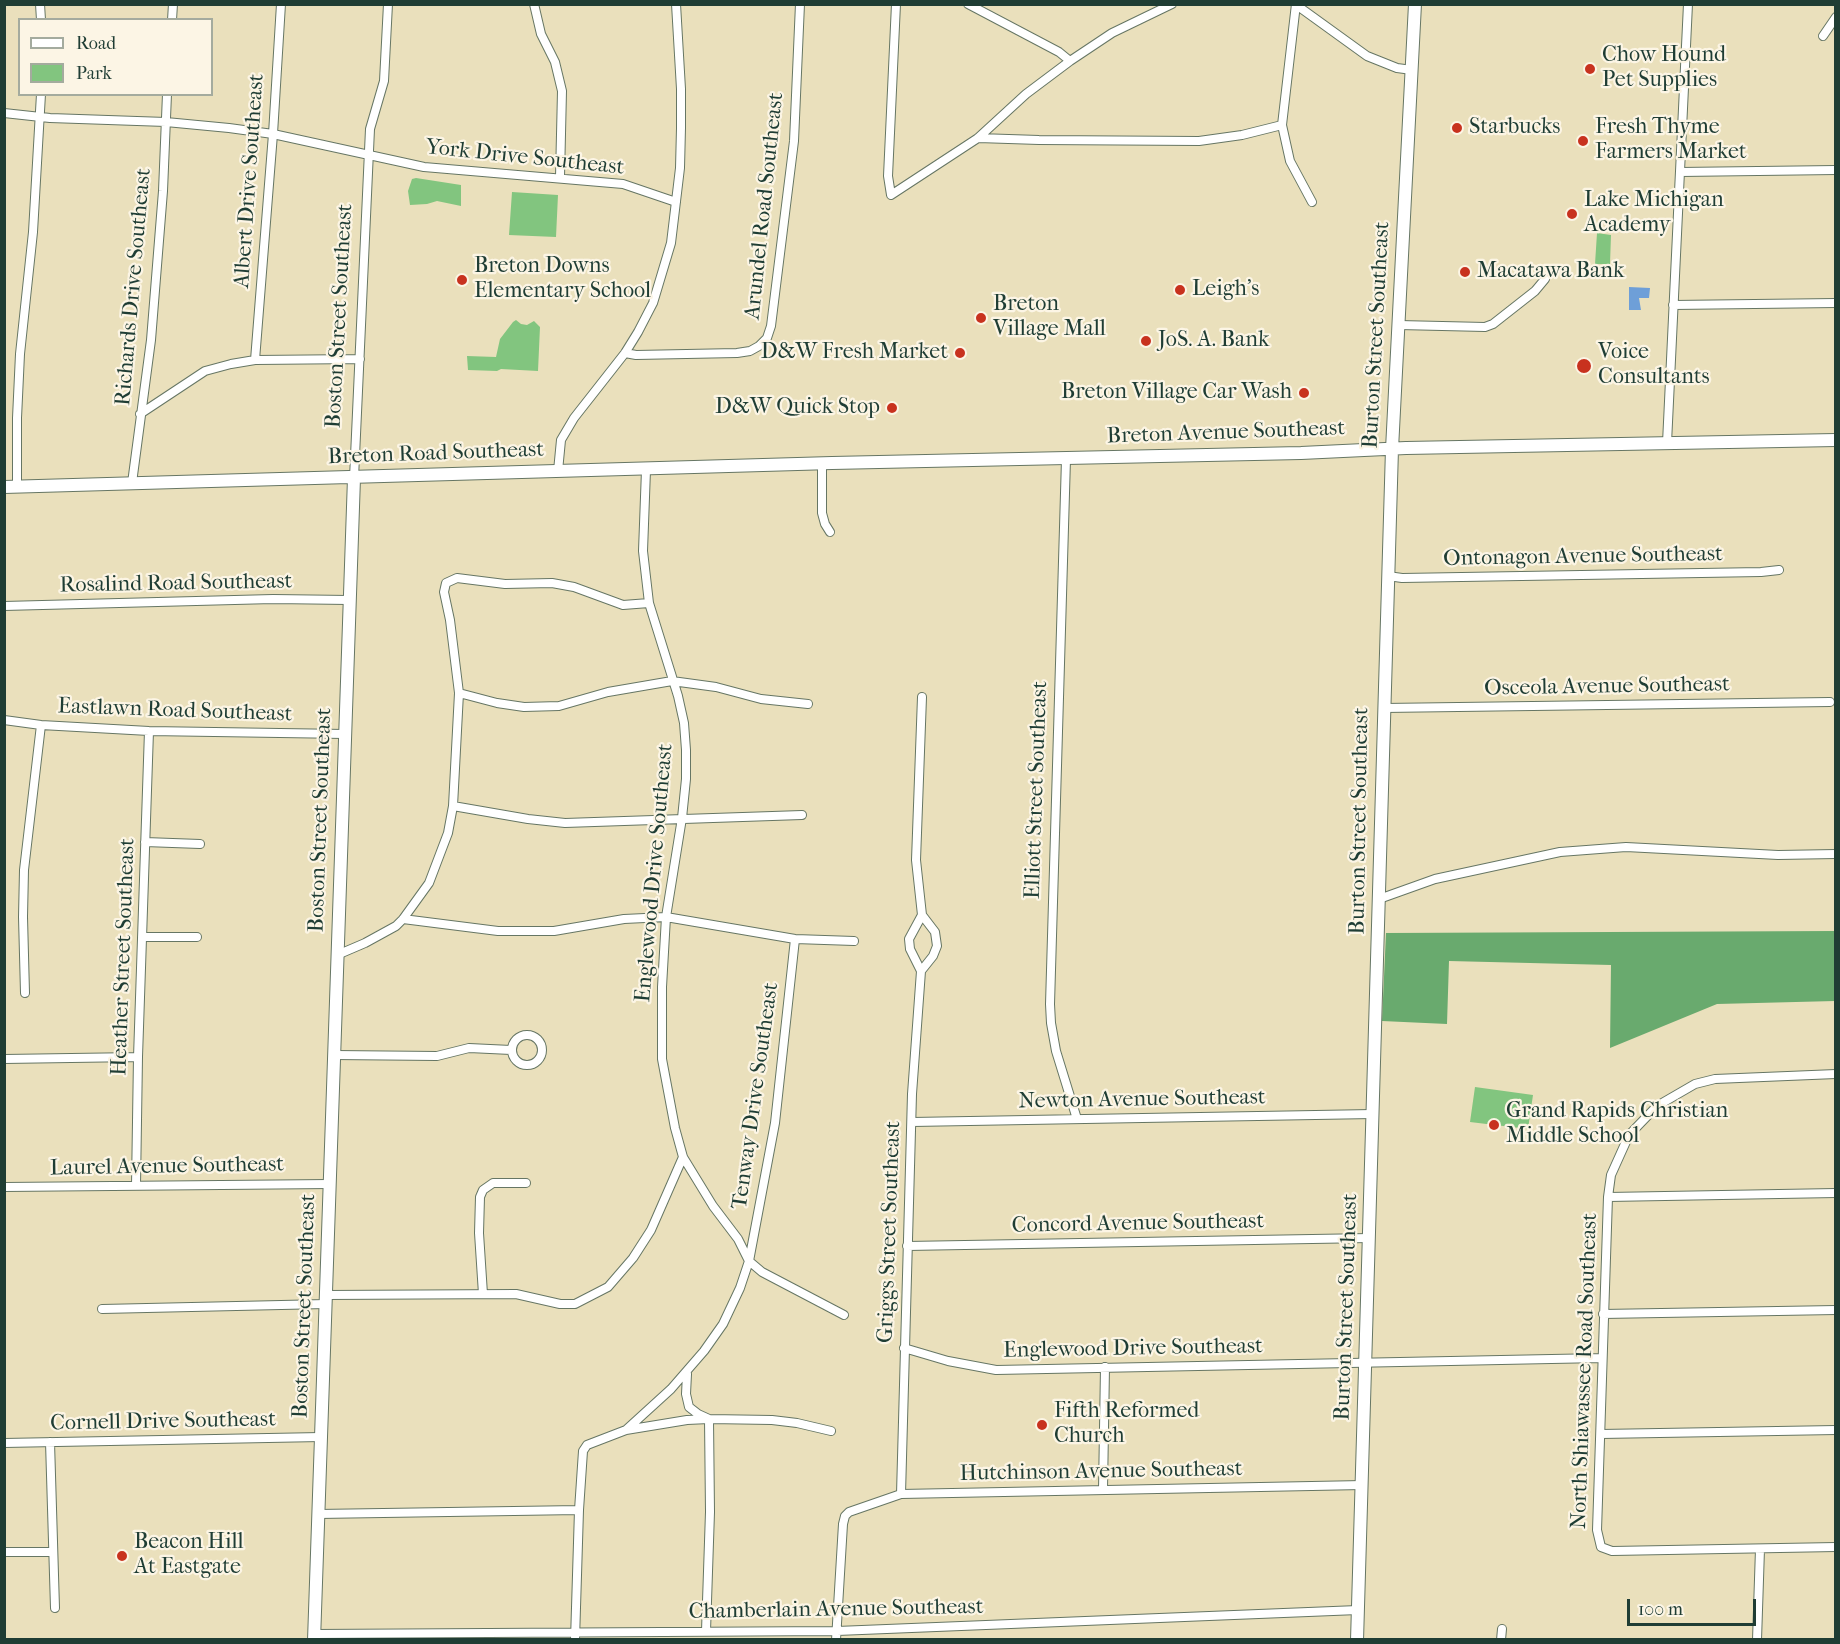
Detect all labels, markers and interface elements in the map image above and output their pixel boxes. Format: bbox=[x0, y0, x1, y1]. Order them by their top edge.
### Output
legend bbox=[18, 18, 213, 96]
text: Road bbox=[76, 33, 116, 54]
place label: Chow Hound Pet Supplies bbox=[1602, 43, 1726, 94]
marker: Chow Hound Pet Supplies bbox=[1583, 62, 1597, 76]
text: Park bbox=[76, 63, 112, 84]
street label: Albert Drive Southeast bbox=[229, 73, 271, 289]
street label: Arundel Road Southeast bbox=[740, 91, 790, 321]
place label: Starbucks bbox=[1469, 115, 1560, 141]
place label: Fresh Thyme Farmers Market bbox=[1595, 115, 1747, 166]
marker: Starbucks bbox=[1450, 121, 1464, 135]
street label: York Drive Southeast bbox=[424, 134, 626, 182]
marker: Fresh Thyme Farmers Market bbox=[1576, 134, 1590, 148]
street label: Richards Drive Southeast bbox=[110, 167, 158, 407]
place label: Lake Michigan Academy bbox=[1584, 188, 1724, 240]
street label: Boston Street Southeast bbox=[321, 203, 359, 429]
marker: Lake Michigan Academy bbox=[1565, 207, 1579, 221]
street label: Burton Street Southeast bbox=[1358, 221, 1396, 449]
place label: Breton Downs Elementary School bbox=[474, 254, 651, 306]
place label: Macatawa Bank bbox=[1477, 259, 1624, 285]
marker: Macatawa Bank bbox=[1458, 265, 1472, 279]
marker: Breton Downs Elementary School bbox=[455, 273, 469, 287]
place label: Leigh's bbox=[1192, 277, 1259, 303]
marker: Leigh's bbox=[1173, 283, 1187, 297]
place label: Breton Village Mall bbox=[993, 292, 1106, 344]
marker: Breton Village Mall bbox=[974, 311, 988, 325]
place label: JoS. A. Bank bbox=[1158, 328, 1269, 354]
marker: JoS. A. Bank bbox=[1139, 334, 1153, 348]
place label: D&W Fresh Market bbox=[761, 340, 948, 366]
place label: Voice Consultants bbox=[1598, 340, 1710, 392]
marker: D&W Fresh Market bbox=[953, 346, 967, 360]
marker: Voice Consultants bbox=[1575, 357, 1593, 375]
place label: Breton Village Car Wash bbox=[1061, 380, 1292, 406]
marker: Breton Village Car Wash bbox=[1297, 386, 1311, 400]
place label: D&W Quick Stop bbox=[715, 395, 880, 421]
marker: D&W Quick Stop bbox=[885, 401, 899, 415]
street label: Breton Avenue Southeast bbox=[1106, 416, 1346, 450]
street label: Breton Road Southeast bbox=[327, 437, 545, 471]
street label: Ontonagon Avenue Southeast bbox=[1443, 541, 1723, 573]
street label: Rosalind Road Southeast bbox=[59, 569, 293, 599]
street label: Osceola Avenue Southeast bbox=[1484, 672, 1730, 702]
street label: Elliott Street Southeast bbox=[1020, 681, 1054, 899]
street label: Eastlawn Road Southeast bbox=[57, 694, 293, 728]
street label: Boston Street Southeast bbox=[304, 707, 338, 933]
street label: Burton Street Southeast bbox=[1345, 707, 1375, 935]
street label: Englewood Drive Southeast bbox=[631, 742, 679, 1004]
street label: Heather Street Southeast bbox=[107, 838, 141, 1076]
street label: Tenway Drive Southeast bbox=[727, 981, 785, 1211]
street label: Newton Avenue Southeast bbox=[1018, 1085, 1266, 1115]
place label: Grand Rapids Christian Middle School bbox=[1506, 1099, 1728, 1150]
marker: Grand Rapids Christian Middle School bbox=[1487, 1118, 1501, 1132]
street label: Griggs Street Southeast bbox=[873, 1120, 907, 1344]
street label: Laurel Avenue Southeast bbox=[50, 1152, 284, 1182]
street label: Boston Street Southeast bbox=[288, 1193, 322, 1419]
street label: Burton Street Southeast bbox=[1330, 1193, 1364, 1421]
street label: Concord Avenue Southeast bbox=[1012, 1209, 1264, 1239]
street label: North Shiawassee Road Southeast bbox=[1566, 1213, 1604, 1529]
street label: Englewood Drive Southeast bbox=[1003, 1334, 1263, 1364]
place label: Fifth Reformed Church bbox=[1054, 1399, 1199, 1450]
street label: Cornell Drive Southeast bbox=[50, 1407, 276, 1437]
marker: Fifth Reformed Church bbox=[1035, 1418, 1049, 1432]
street label: Hutchinson Avenue Southeast bbox=[959, 1456, 1243, 1488]
place label: Beacon Hill At Eastgate bbox=[134, 1530, 244, 1582]
marker: Beacon Hill At Eastgate bbox=[115, 1549, 129, 1563]
scale bar bbox=[1630, 1587, 1759, 1625]
street label: Chamberlain Avenue Southeast bbox=[688, 1594, 984, 1626]
text: 100 m bbox=[1638, 1599, 1683, 1620]

